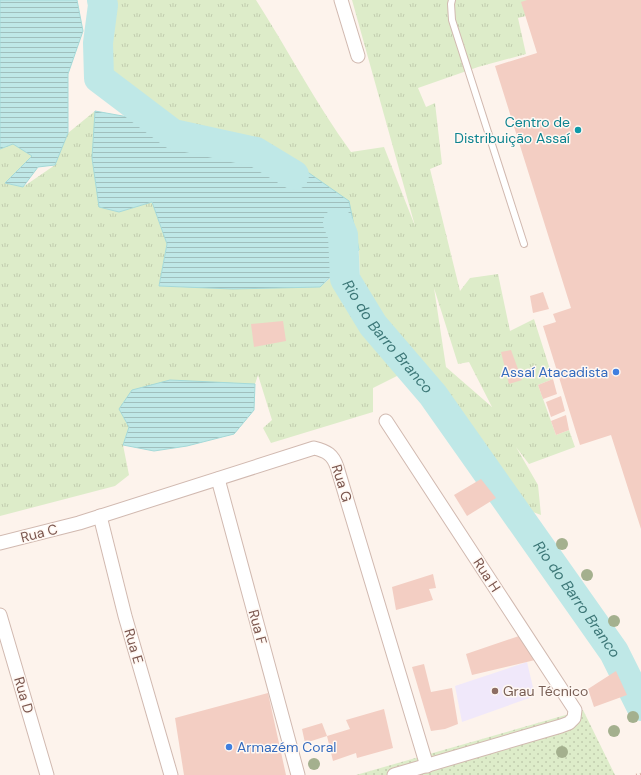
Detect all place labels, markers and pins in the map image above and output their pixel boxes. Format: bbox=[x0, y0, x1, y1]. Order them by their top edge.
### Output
place label: Centro de Distribuição Assaí bbox=[454, 113, 571, 147]
marker: Centro de Distribuição Assaí bbox=[573, 125, 583, 135]
place label: Assaí Atacadista bbox=[501, 363, 608, 381]
marker: Assaí Atacadista bbox=[611, 367, 621, 377]
place label: Grau Técnico bbox=[503, 682, 588, 700]
marker: Grau Técnico bbox=[490, 686, 500, 696]
place label: Armazém Coral bbox=[237, 738, 336, 756]
marker: Armazém Coral bbox=[224, 742, 234, 752]

